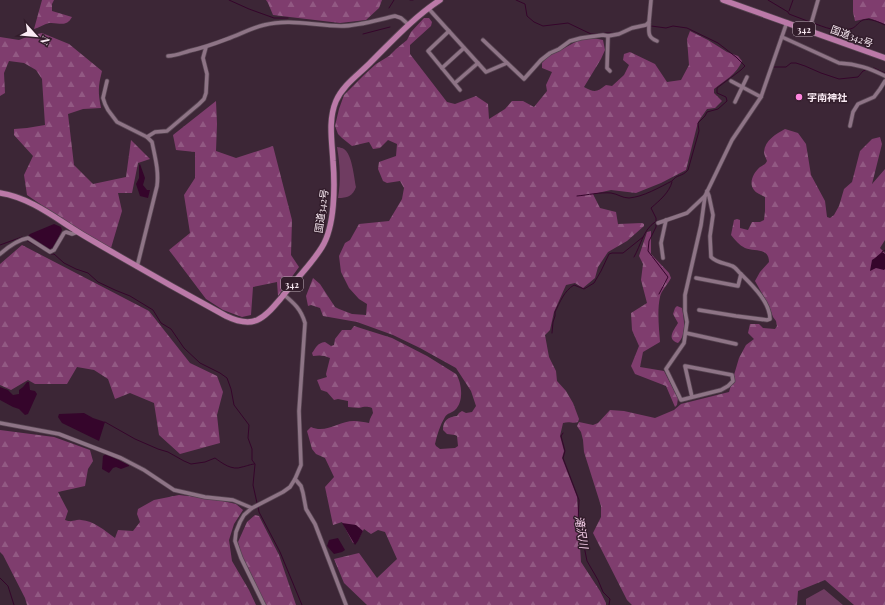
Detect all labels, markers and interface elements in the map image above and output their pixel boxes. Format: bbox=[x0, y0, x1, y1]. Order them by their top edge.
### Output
north arrow bbox=[16, 16, 56, 56]
road number: 342 bbox=[793, 22, 815, 36]
street label: 国道342号 bbox=[829, 22, 875, 50]
text: N bbox=[37, 34, 54, 48]
place label: 宇南神社 bbox=[807, 90, 848, 104]
marker: 宇南神社 bbox=[794, 92, 804, 102]
street label: 国道342号 bbox=[311, 188, 331, 234]
road number: 342 bbox=[281, 277, 303, 291]
water label: 滝沢川 bbox=[572, 515, 592, 550]

